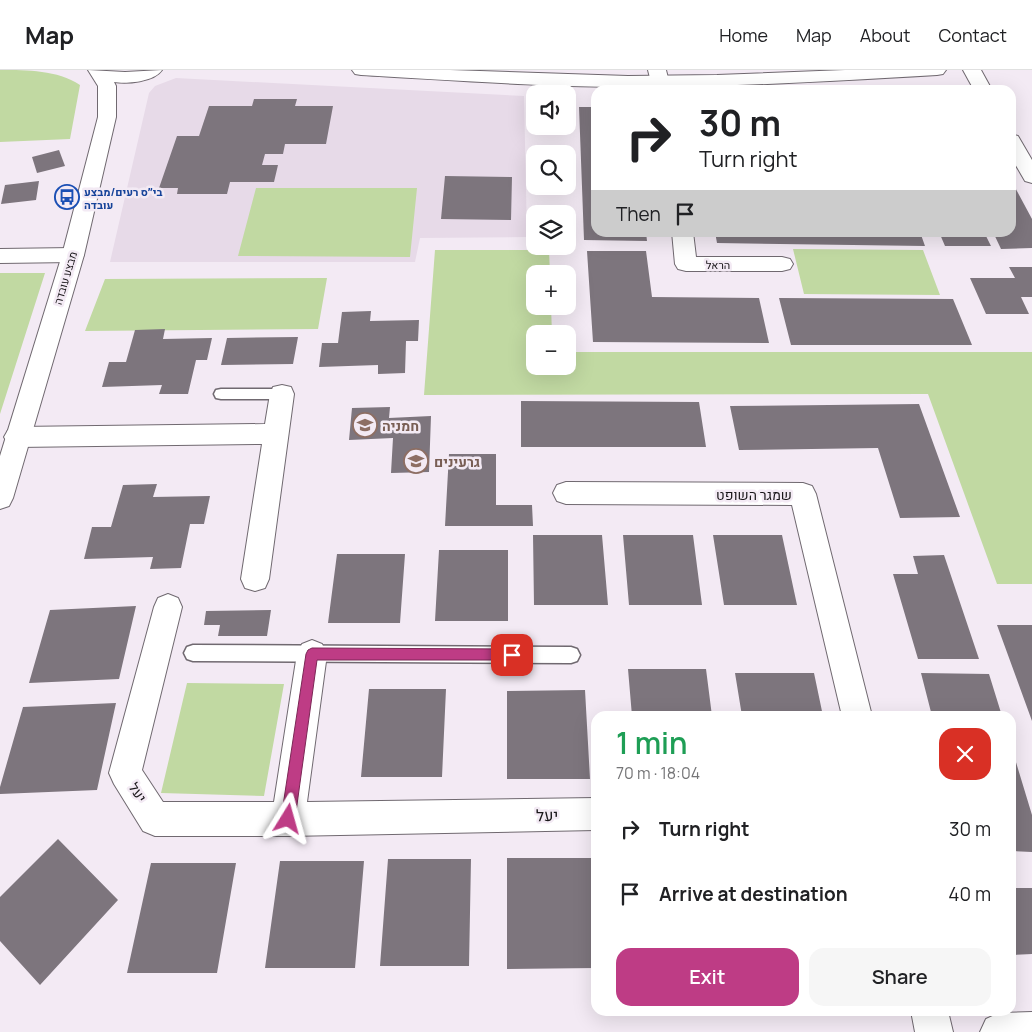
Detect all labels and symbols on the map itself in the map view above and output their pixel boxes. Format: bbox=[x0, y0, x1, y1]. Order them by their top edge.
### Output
bus stop icon: בי״ס רעים/מבצע עובדה bbox=[54, 184, 80, 210]
place label: בי״ס רעים/מבצע עובדה bbox=[84, 184, 162, 212]
street label: מבצע עובדה bbox=[50, 250, 80, 306]
street label: הראל bbox=[706, 257, 730, 272]
school or university icon: חמניה bbox=[352, 412, 378, 438]
place label: חמניה bbox=[382, 416, 419, 435]
school or university icon: גרעינים bbox=[403, 448, 429, 474]
place label: גרעינים bbox=[434, 452, 480, 471]
street label: שמגר השופט bbox=[716, 485, 792, 504]
pin bbox=[491, 634, 533, 676]
street label: יעל bbox=[125, 779, 151, 805]
position arrow bbox=[261, 792, 313, 844]
street label: יעל bbox=[536, 804, 558, 826]

